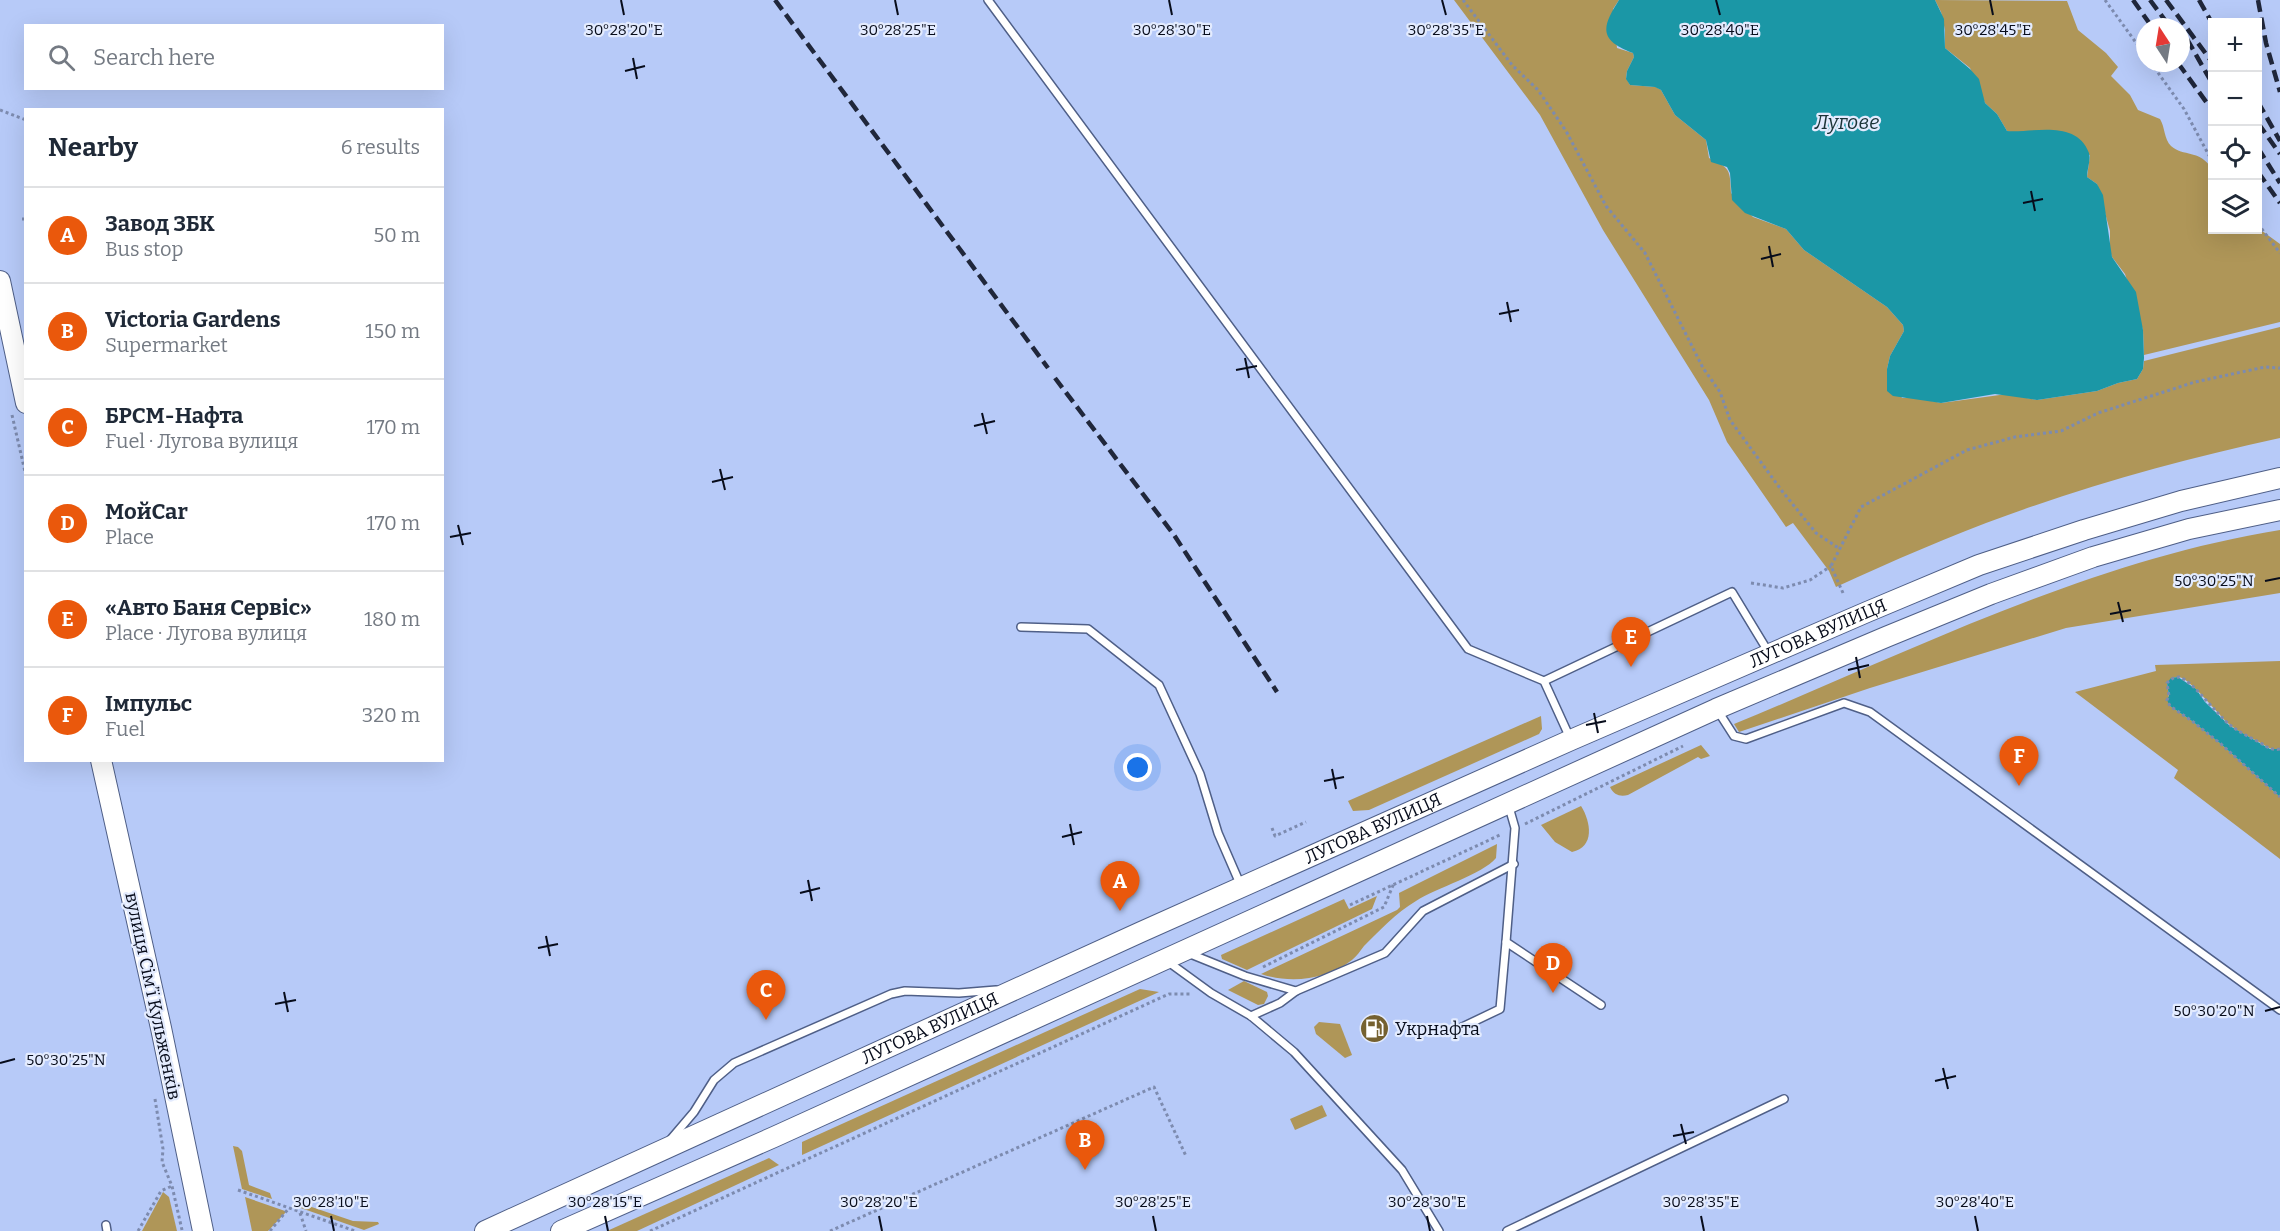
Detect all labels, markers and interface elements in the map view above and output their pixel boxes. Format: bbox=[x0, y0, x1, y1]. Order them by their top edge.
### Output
north arrow bbox=[2136, 18, 2190, 72]
map controls bbox=[2208, 18, 2262, 234]
button: + bbox=[2208, 18, 2262, 72]
text: 30°28'20"E bbox=[585, 21, 663, 39]
text: 30°28'25"E bbox=[860, 21, 936, 39]
text: 30°28'30"E bbox=[1133, 21, 1211, 39]
text: 30°28'35"E bbox=[1408, 21, 1484, 39]
text: 30°28'40"E bbox=[1681, 21, 1759, 39]
text: 30°28'45"E bbox=[1955, 21, 2031, 39]
search box bbox=[24, 24, 444, 90]
icon: search bbox=[45, 41, 78, 74]
text: Search here bbox=[93, 44, 215, 71]
button: − bbox=[2208, 72, 2262, 126]
water label: Лугове bbox=[1814, 110, 1879, 134]
button: locate bbox=[2208, 126, 2262, 180]
text: Nearby bbox=[48, 132, 138, 163]
text: 6 results bbox=[341, 135, 420, 159]
button: layers bbox=[2208, 180, 2262, 234]
text: Завод ЗБК bbox=[105, 210, 215, 237]
text: A bbox=[60, 223, 75, 247]
text: 50 m bbox=[373, 223, 420, 247]
text: Bus stop bbox=[105, 237, 183, 261]
text: Victoria Gardens bbox=[105, 306, 281, 333]
text: B bbox=[61, 319, 74, 343]
text: 150 m bbox=[365, 319, 420, 343]
text: Supermarket bbox=[105, 333, 228, 357]
text: БРСМ-Нафта bbox=[105, 402, 243, 429]
text: C bbox=[61, 415, 74, 439]
text: 170 m bbox=[367, 415, 420, 439]
text: Fuel · Лугова вулиця bbox=[105, 429, 298, 453]
text: МойCar bbox=[105, 498, 188, 525]
text: D bbox=[60, 511, 75, 535]
text: 170 m bbox=[367, 511, 420, 535]
text: Place bbox=[105, 525, 154, 549]
text: 50°30'25"N bbox=[2174, 572, 2254, 590]
text: «Авто Баня Сервіс» bbox=[105, 594, 312, 621]
street label: ЛУГОВА ВУЛИЦЯ bbox=[1746, 594, 1890, 673]
text: E bbox=[61, 607, 74, 631]
text: 180 m bbox=[364, 607, 420, 631]
pin: E bbox=[1612, 618, 1650, 667]
text: Place · Лугова вулиця bbox=[105, 621, 307, 645]
text: Імпульс bbox=[105, 690, 192, 717]
text: F bbox=[62, 703, 73, 727]
text: 320 m bbox=[362, 703, 420, 727]
text: Fuel bbox=[105, 717, 145, 741]
pin: F bbox=[2000, 736, 2038, 786]
your location bbox=[1123, 753, 1152, 782]
street label: ЛУГОВА ВУЛИЦЯ bbox=[1301, 788, 1445, 869]
pin: A bbox=[1100, 862, 1140, 911]
street label: вулиця Сімʼї Кульженків bbox=[120, 890, 186, 1102]
pin: D bbox=[1534, 944, 1572, 993]
pin: C bbox=[746, 970, 786, 1020]
street label: ЛУГОВА ВУЛИЦЯ bbox=[858, 988, 1002, 1069]
text: 50°30'20"N bbox=[2173, 1002, 2255, 1020]
fuel station icon: Укрнафта bbox=[1358, 1013, 1390, 1045]
place label: Укрнафта bbox=[1395, 1018, 1480, 1040]
text: 50°30'25"N bbox=[26, 1051, 106, 1069]
pin: B bbox=[1066, 1120, 1104, 1170]
text: 30°28'10"E bbox=[293, 1193, 369, 1211]
text: 30°28'15"E bbox=[568, 1193, 642, 1211]
text: 30°28'20"E bbox=[840, 1193, 918, 1211]
text: 30°28'25"E bbox=[1115, 1193, 1191, 1211]
text: 30°28'30"E bbox=[1388, 1193, 1466, 1211]
text: 30°28'35"E bbox=[1663, 1193, 1739, 1211]
text: 30°28'40"E bbox=[1936, 1193, 2014, 1211]

